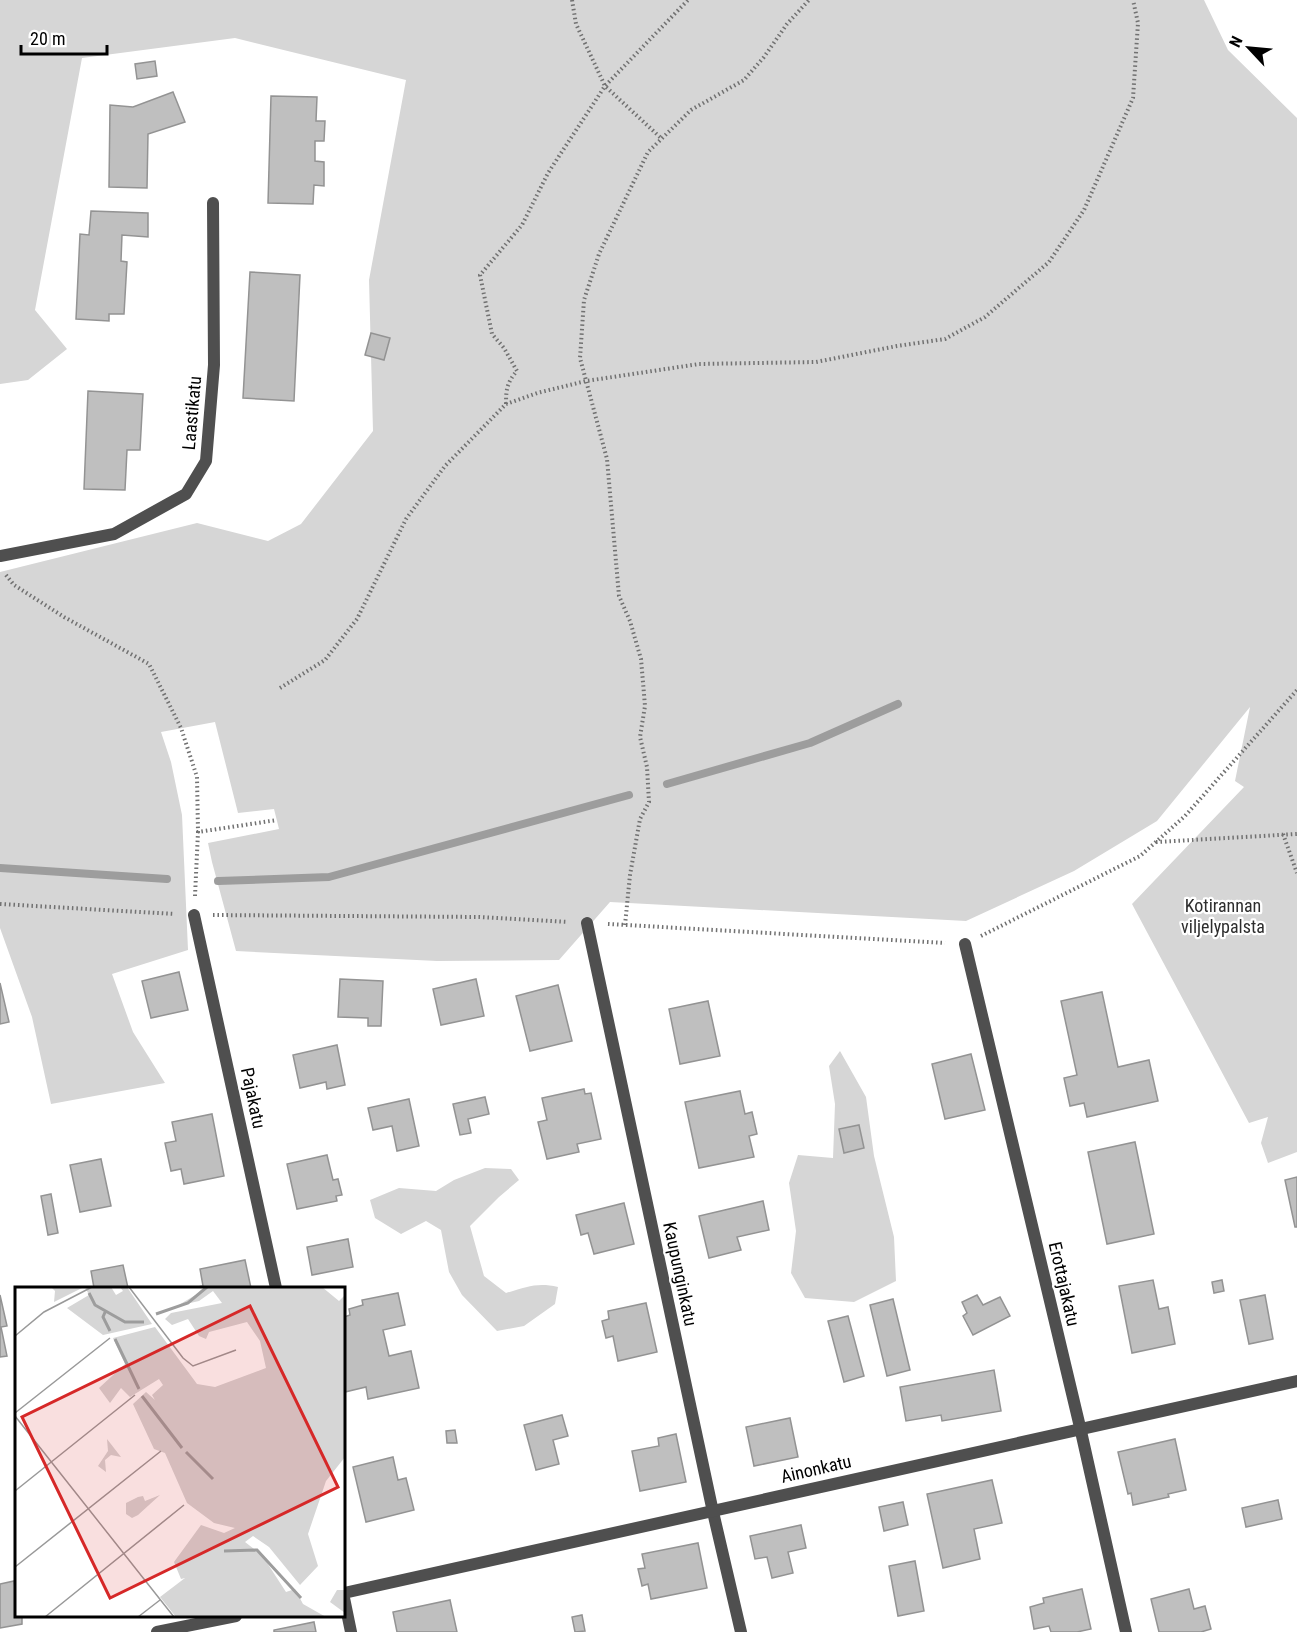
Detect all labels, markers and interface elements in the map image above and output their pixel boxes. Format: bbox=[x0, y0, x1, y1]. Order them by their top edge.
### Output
scale bar bbox=[21, 18, 106, 56]
north arrow bbox=[1219, 18, 1279, 78]
text: 20 m bbox=[30, 28, 65, 49]
text: N bbox=[1225, 33, 1247, 50]
street label: Laastikatu bbox=[178, 375, 205, 451]
park label: Kotirannan viljelypalsta bbox=[1181, 895, 1265, 937]
street label: Pajakatu bbox=[237, 1065, 270, 1130]
street label: Kaupunginkatu bbox=[659, 1220, 702, 1328]
street label: Erottajakatu bbox=[1045, 1240, 1084, 1328]
inset map bbox=[15, 1287, 345, 1617]
street label: Ainonkatu bbox=[779, 1450, 853, 1487]

